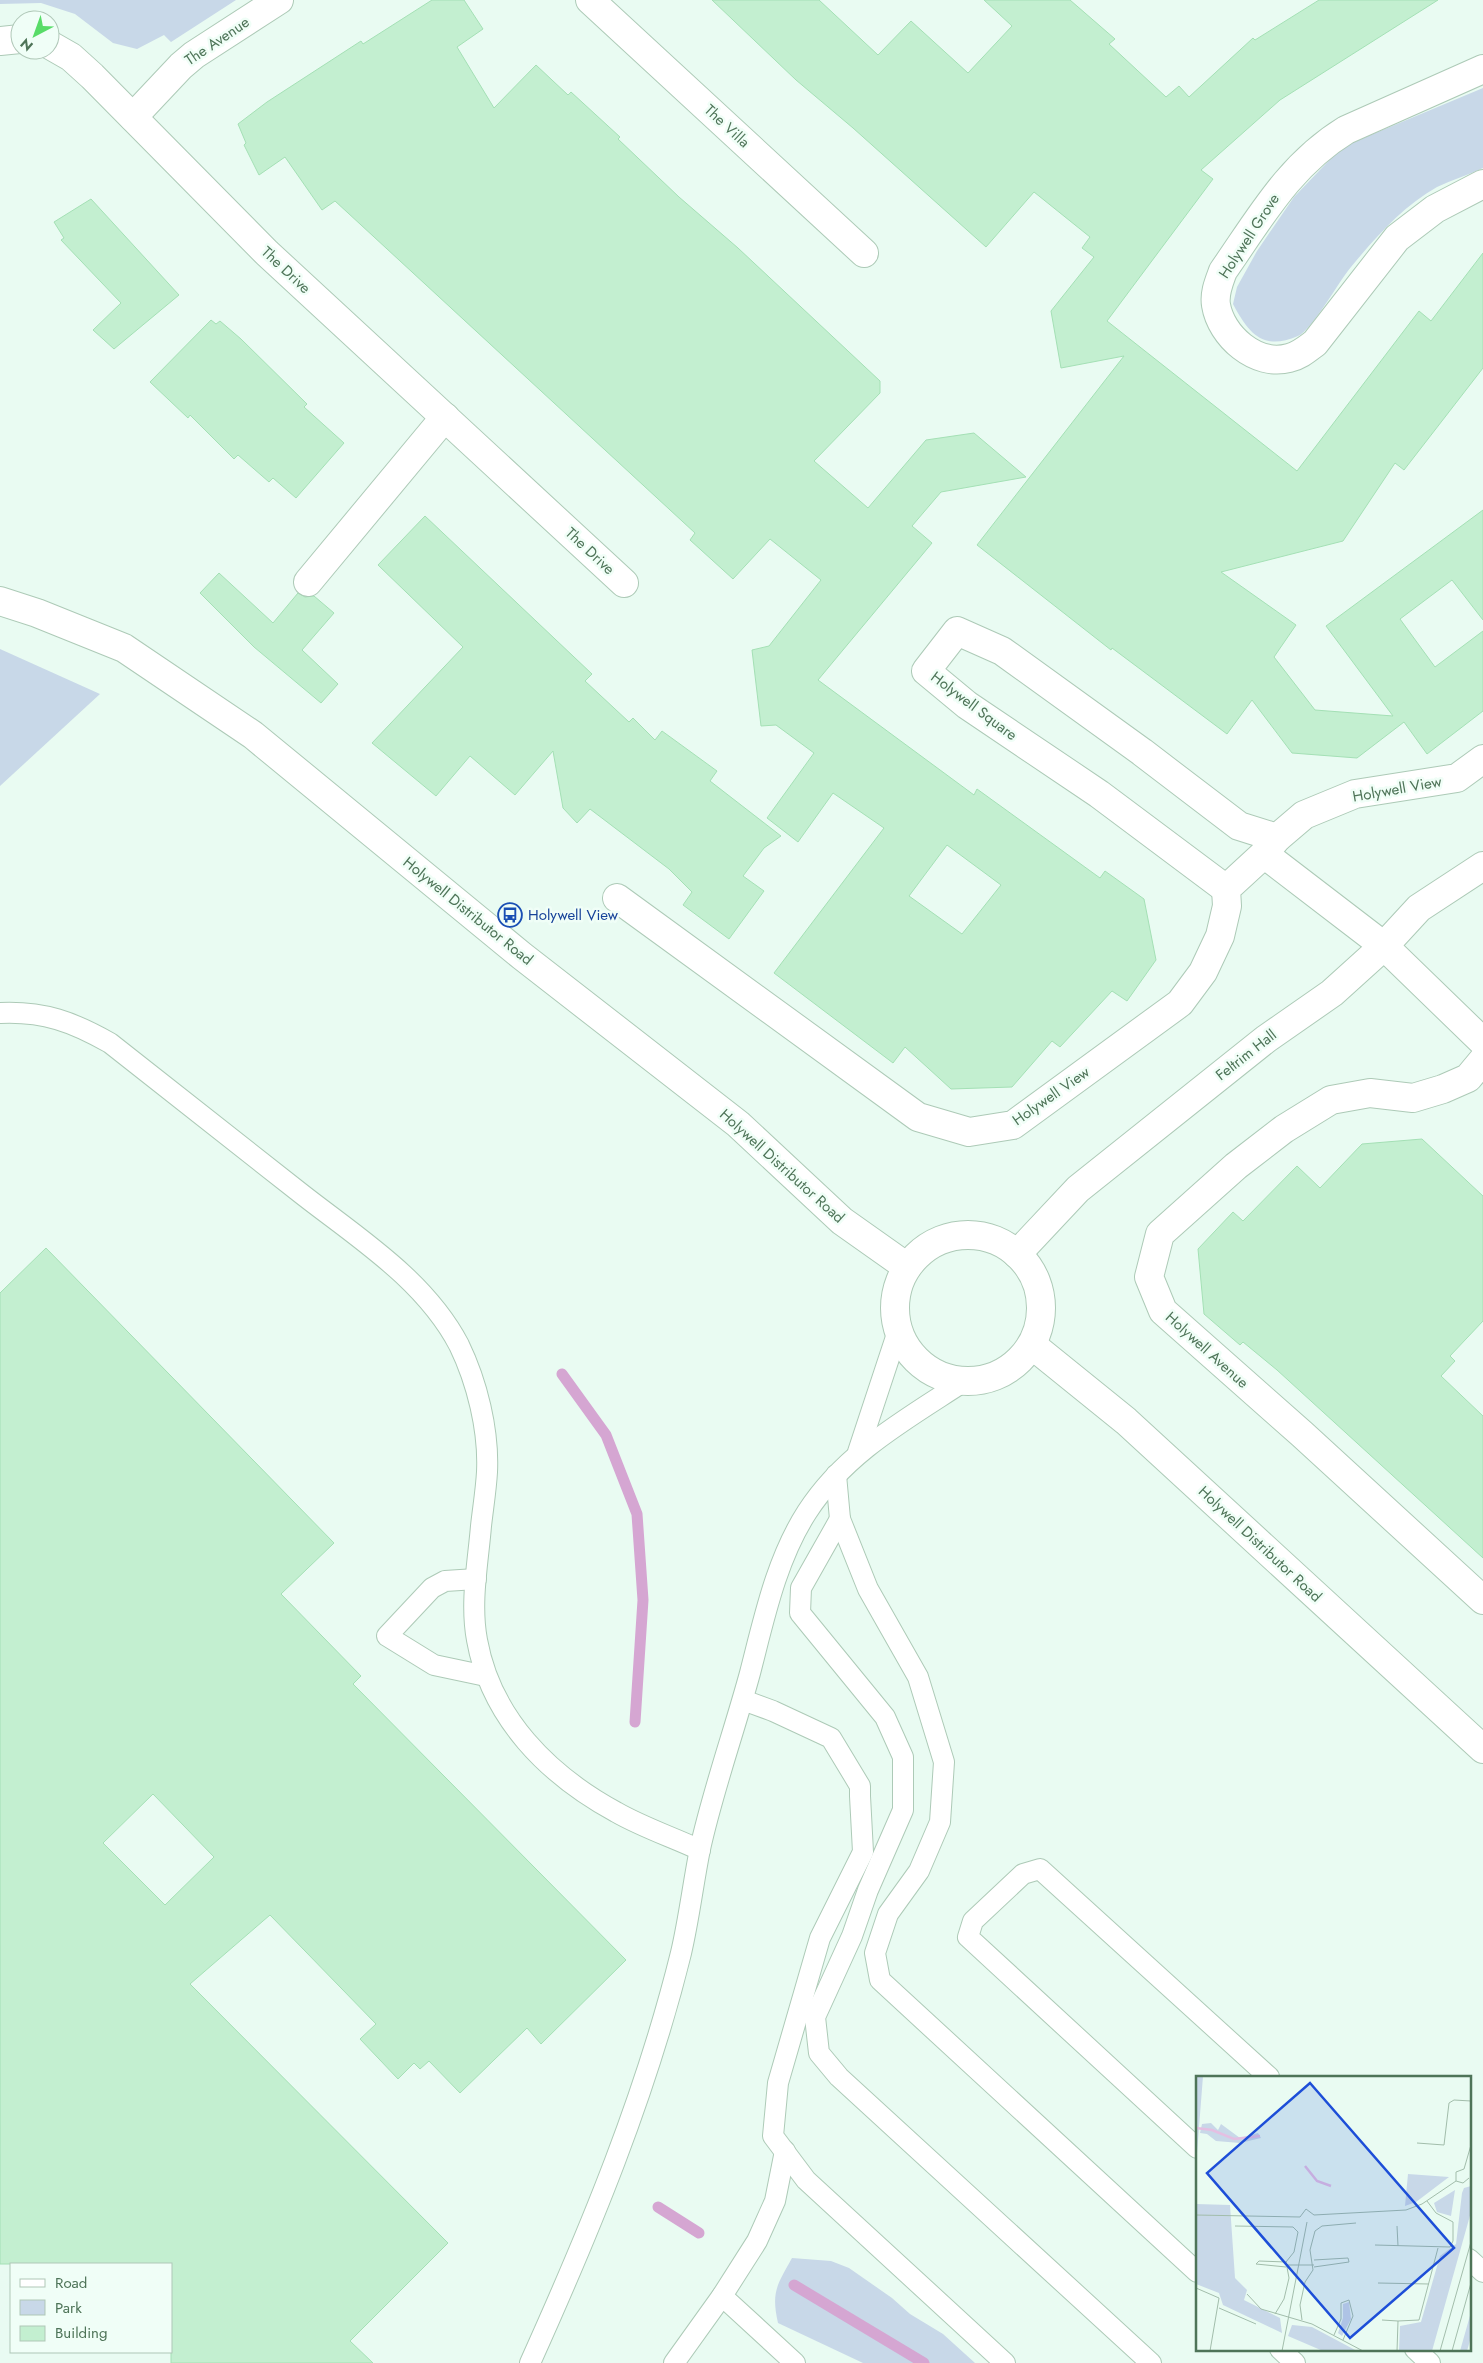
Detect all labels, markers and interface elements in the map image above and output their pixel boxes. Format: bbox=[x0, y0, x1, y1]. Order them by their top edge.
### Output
north arrow bbox=[10, 10, 60, 60]
street label: The Avenue bbox=[180, 11, 254, 71]
text: N bbox=[16, 34, 37, 56]
street label: The Villa bbox=[699, 99, 755, 153]
street label: Holywell Grove bbox=[1213, 189, 1285, 283]
street label: The Drive bbox=[256, 241, 316, 299]
street label: The Drive bbox=[560, 522, 620, 580]
street label: Holywell Square bbox=[926, 666, 1022, 746]
street label: Holywell View bbox=[1351, 770, 1444, 808]
street label: Holywell Distributor Road bbox=[398, 852, 538, 970]
bus stop icon: Holywell View bbox=[497, 902, 523, 928]
place label: Holywell View bbox=[528, 904, 619, 926]
street label: Feltrim Hall bbox=[1211, 1024, 1281, 1086]
street label: Holywell View bbox=[1008, 1061, 1095, 1131]
street label: Holywell Distributor Road bbox=[715, 1104, 849, 1228]
street label: Holywell Avenue bbox=[1161, 1307, 1254, 1394]
street label: Holywell Distributor Road bbox=[1193, 1481, 1327, 1607]
inset map bbox=[1196, 2076, 1470, 2350]
legend bbox=[10, 2263, 172, 2353]
text: Road bbox=[55, 2272, 87, 2294]
text: Park bbox=[55, 2297, 82, 2319]
text: Building bbox=[55, 2322, 107, 2344]

